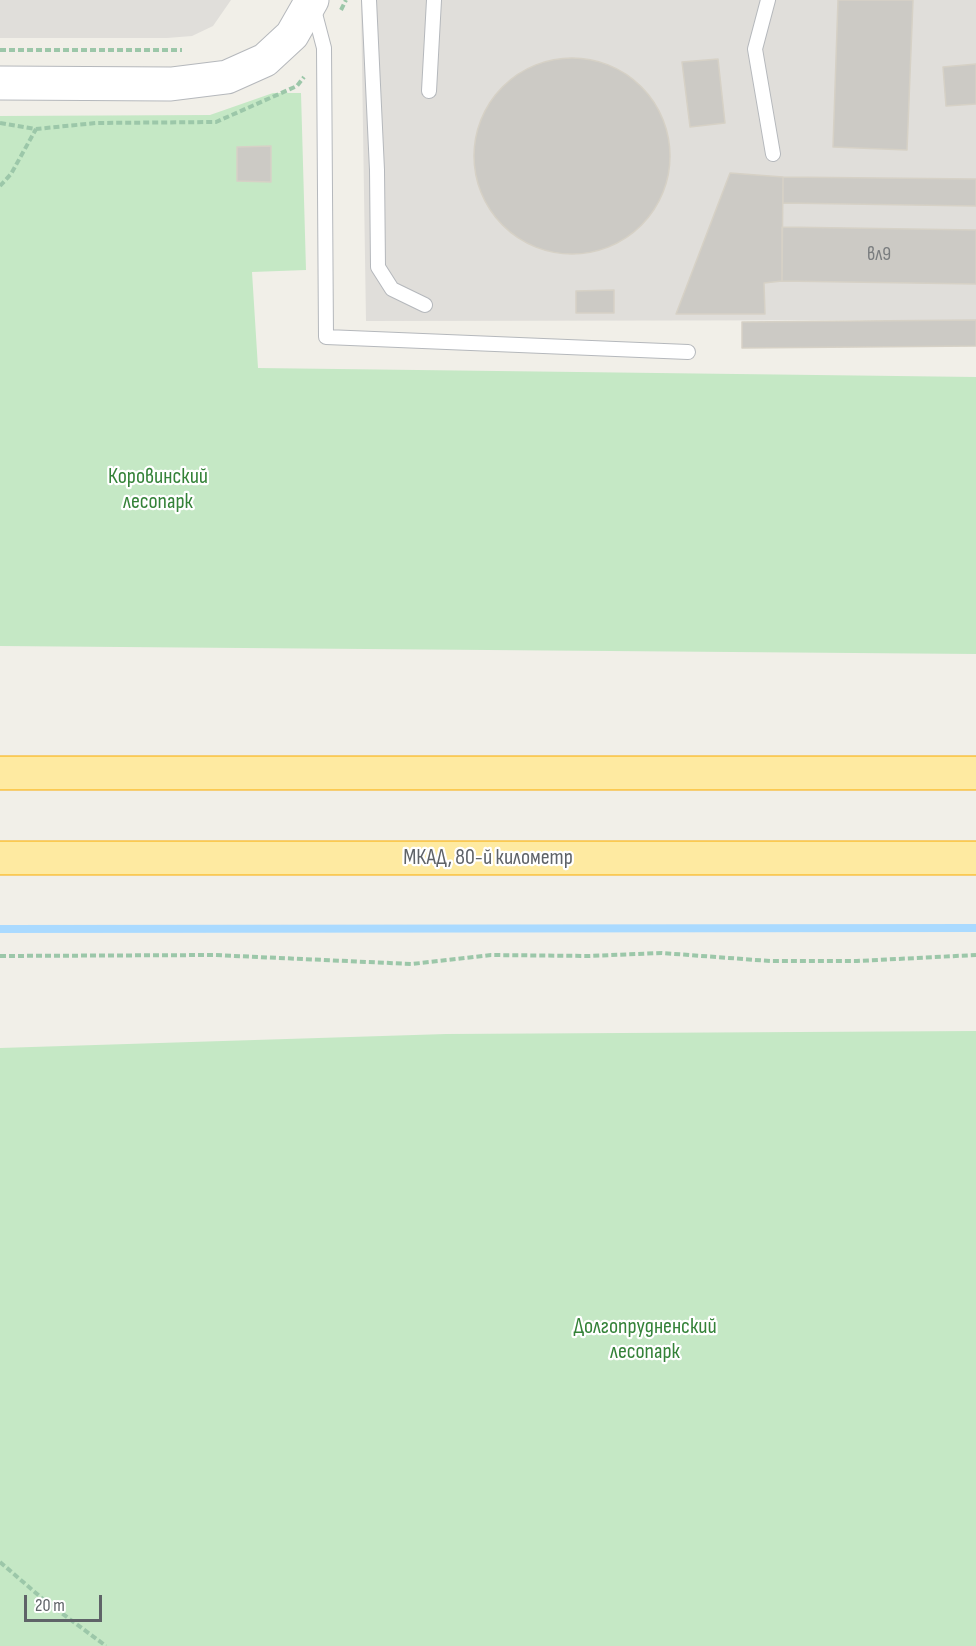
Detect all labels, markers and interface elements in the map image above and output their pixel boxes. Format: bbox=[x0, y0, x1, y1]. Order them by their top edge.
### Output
house number: вл9 bbox=[867, 243, 891, 267]
park label: Коровинский лесопарк bbox=[108, 464, 208, 516]
street label: МКАД, 80-й километр bbox=[403, 845, 573, 871]
park label: Долгопрудненский лесопарк bbox=[573, 1314, 717, 1366]
scale bar bbox=[27, 1583, 105, 1621]
text: 20 m bbox=[35, 1595, 65, 1616]

